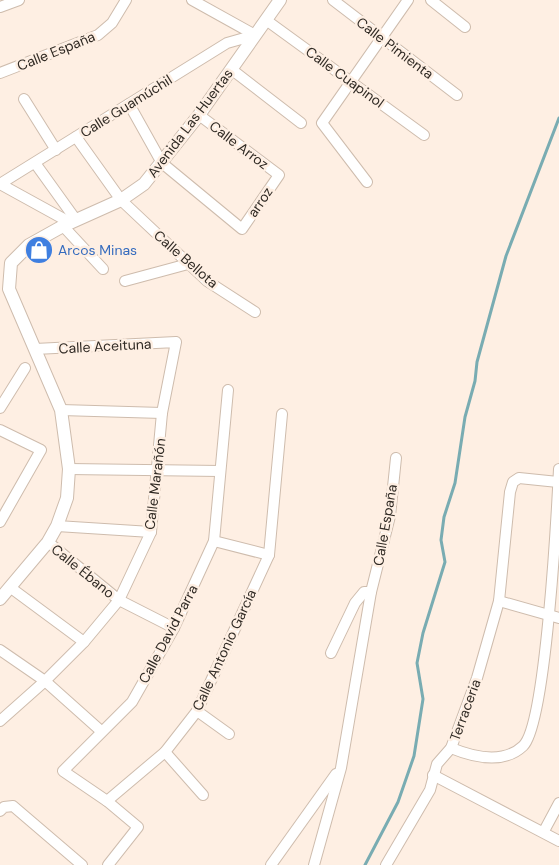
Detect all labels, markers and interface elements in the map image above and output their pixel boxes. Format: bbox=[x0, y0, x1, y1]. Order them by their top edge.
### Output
street label: Calle Pimienta bbox=[353, 13, 437, 83]
street label: Calle España bbox=[14, 27, 98, 75]
street label: Calle Cuapinol bbox=[302, 42, 388, 112]
street label: Avenida Las Huertas bbox=[143, 65, 237, 181]
street label: Calle Guamúchil bbox=[77, 71, 175, 141]
street label: Calle Arroz bbox=[206, 117, 272, 173]
street label: arroz bbox=[243, 184, 277, 220]
street label: Calle Bellota bbox=[150, 226, 222, 292]
shop icon: Arcos Minas bbox=[24, 235, 54, 265]
place label: Arcos Minas bbox=[58, 241, 137, 259]
street label: Calle Aceituna bbox=[58, 335, 152, 357]
street label: Calle Marañón bbox=[140, 437, 170, 531]
street label: Calle España bbox=[369, 483, 401, 567]
street label: Calle Ébano bbox=[48, 540, 118, 602]
street label: Calle David Parra bbox=[134, 582, 202, 686]
street label: Calle Antonio García bbox=[188, 586, 260, 714]
street label: Terraceria bbox=[445, 677, 485, 743]

